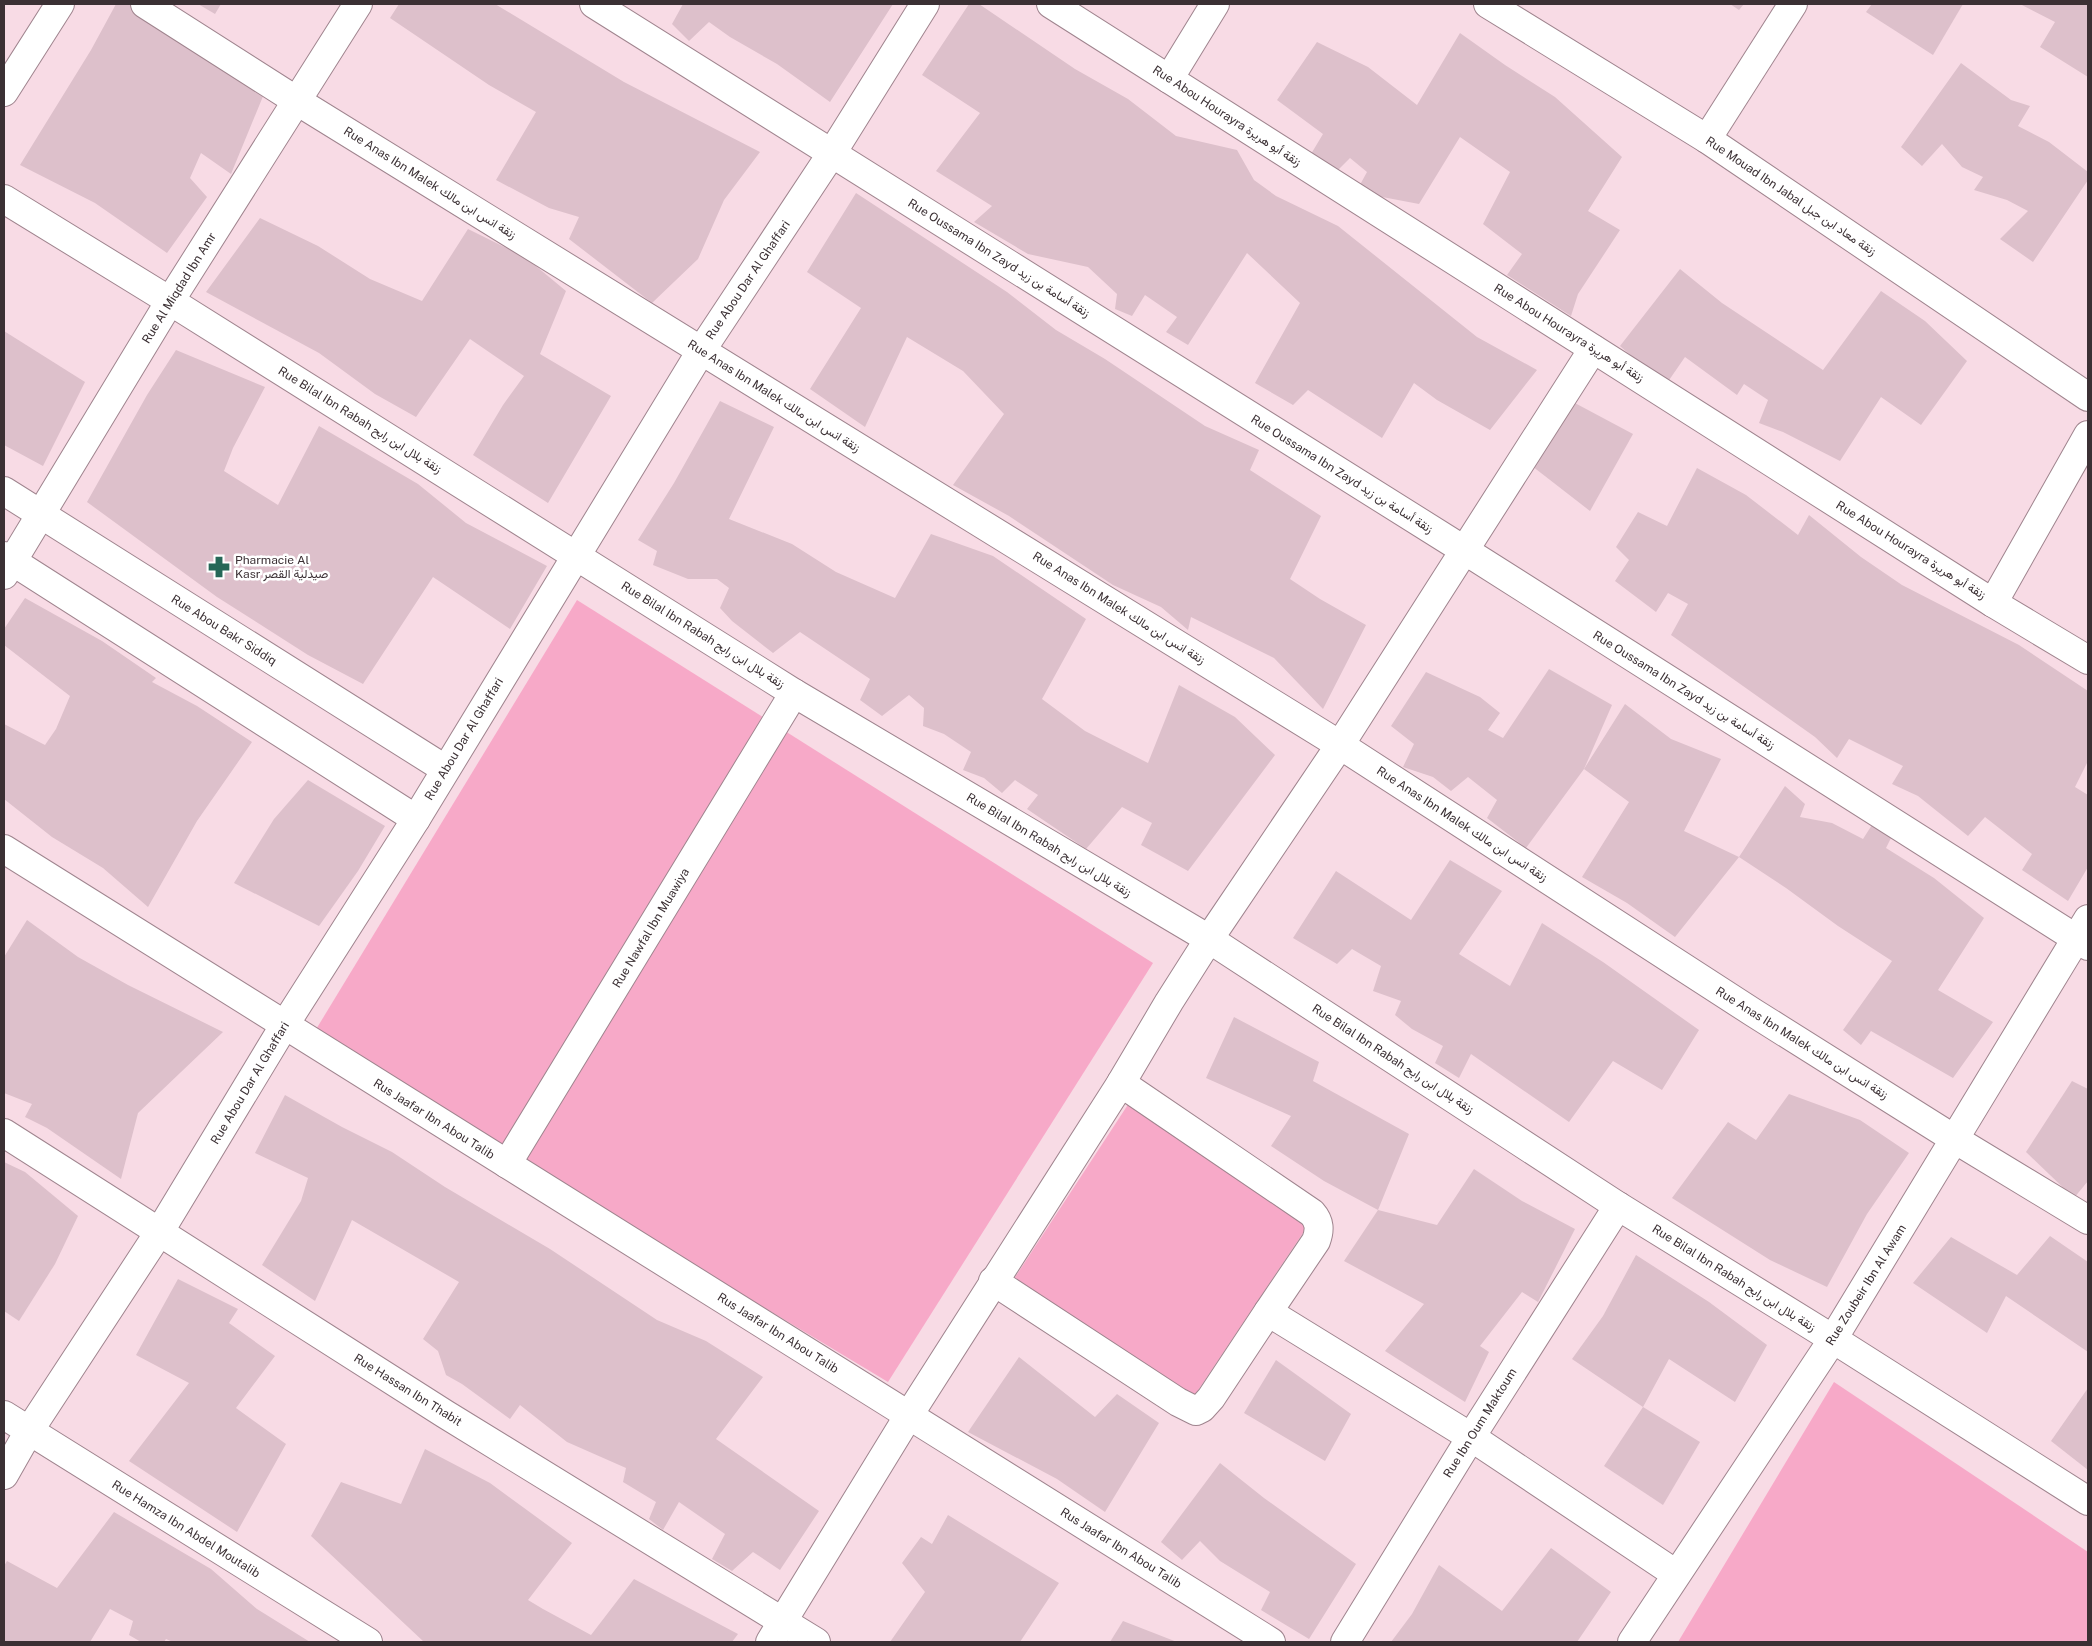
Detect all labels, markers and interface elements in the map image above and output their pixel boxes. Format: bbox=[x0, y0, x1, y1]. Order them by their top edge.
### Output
street label: Rue Abou Hourayra زنقة أبو هريرة bbox=[1150, 63, 1304, 170]
street label: Rue Anas Ibn Malek زنقة انس ابن مالك bbox=[341, 124, 519, 243]
street label: Rue Mouad Ibn Jabal زنقة معاد ابن جبل bbox=[1703, 134, 1879, 259]
street label: Rue Oussama Ibn Zayd زنقة أسامة بن زيد bbox=[905, 196, 1093, 321]
street label: Rue Abou Dar Al Ghaffari bbox=[703, 218, 793, 342]
street label: Rue Al Miqdad Ibn Amr bbox=[139, 230, 219, 346]
street label: Rue Abou Hourayra زنقة أبو هريرة bbox=[1491, 281, 1647, 386]
street label: Rue Anas Ibn Malek زنقة انس ابن مالك bbox=[685, 337, 863, 456]
street label: Rue Bilal Ibn Rabah زنقة بلال ابن رابح bbox=[275, 364, 444, 478]
street label: Rue Oussama Ibn Zayd زنقة أسامة بن زيد bbox=[1248, 412, 1436, 537]
street label: Rue Abou Hourayra زنقة أبو هريرة bbox=[1833, 498, 1989, 603]
street label: Rue Anas Ibn Malek زنقة انس ابن مالك bbox=[1030, 549, 1208, 668]
place label: Pharmacie Al Kasr صيدلية القصر bbox=[235, 553, 328, 582]
pharmacy icon: Pharmacie Al Kasr صيدلية القصر bbox=[206, 554, 232, 580]
street label: Rue Bilal Ibn Rabah زنقة بلال ابن رابح bbox=[618, 579, 787, 693]
street label: Rue Abou Bakr Siddiq bbox=[169, 592, 279, 668]
street label: Rue Oussama Ibn Zayd زنقة أسامة بن زيد bbox=[1590, 628, 1778, 753]
street label: Rue Abou Dar Al Ghaffari bbox=[422, 675, 506, 803]
street label: Rue Anas Ibn Malek زنقة انس ابن مالك bbox=[1374, 764, 1550, 885]
street label: Rue Bilal Ibn Rabah زنقة بلال ابن رابح bbox=[963, 790, 1134, 902]
street label: Rue Nawfal Ibn Muawiya bbox=[610, 866, 692, 990]
street label: Rue Anas Ibn Malek زنقة انس ابن مالك bbox=[1713, 984, 1891, 1103]
street label: Rue Bilal Ibn Rabah زنقة بلال ابن رابح bbox=[1308, 1001, 1476, 1118]
street label: Rue Abou Dar Al Ghaffari bbox=[208, 1019, 292, 1147]
street label: Rus Jaafar Ibn Abou Talib bbox=[371, 1076, 497, 1162]
street label: Rue Bilal Ibn Rabah زنقة بلال ابن رابح bbox=[1649, 1222, 1818, 1336]
street label: Rue Zoubeir Ibn Al Awam bbox=[1823, 1222, 1909, 1348]
street label: Rus Jaafar Ibn Abou Talib bbox=[715, 1290, 841, 1376]
street label: Rue Hassan Ibn Thabit bbox=[351, 1351, 465, 1429]
street label: Rue Ibn Oum Maktoum bbox=[1441, 1366, 1519, 1480]
street label: Rue Hamza Ibn Abdel Moutalib bbox=[109, 1477, 263, 1581]
street label: Rus Jaafar Ibn Abou Talib bbox=[1058, 1505, 1184, 1591]

